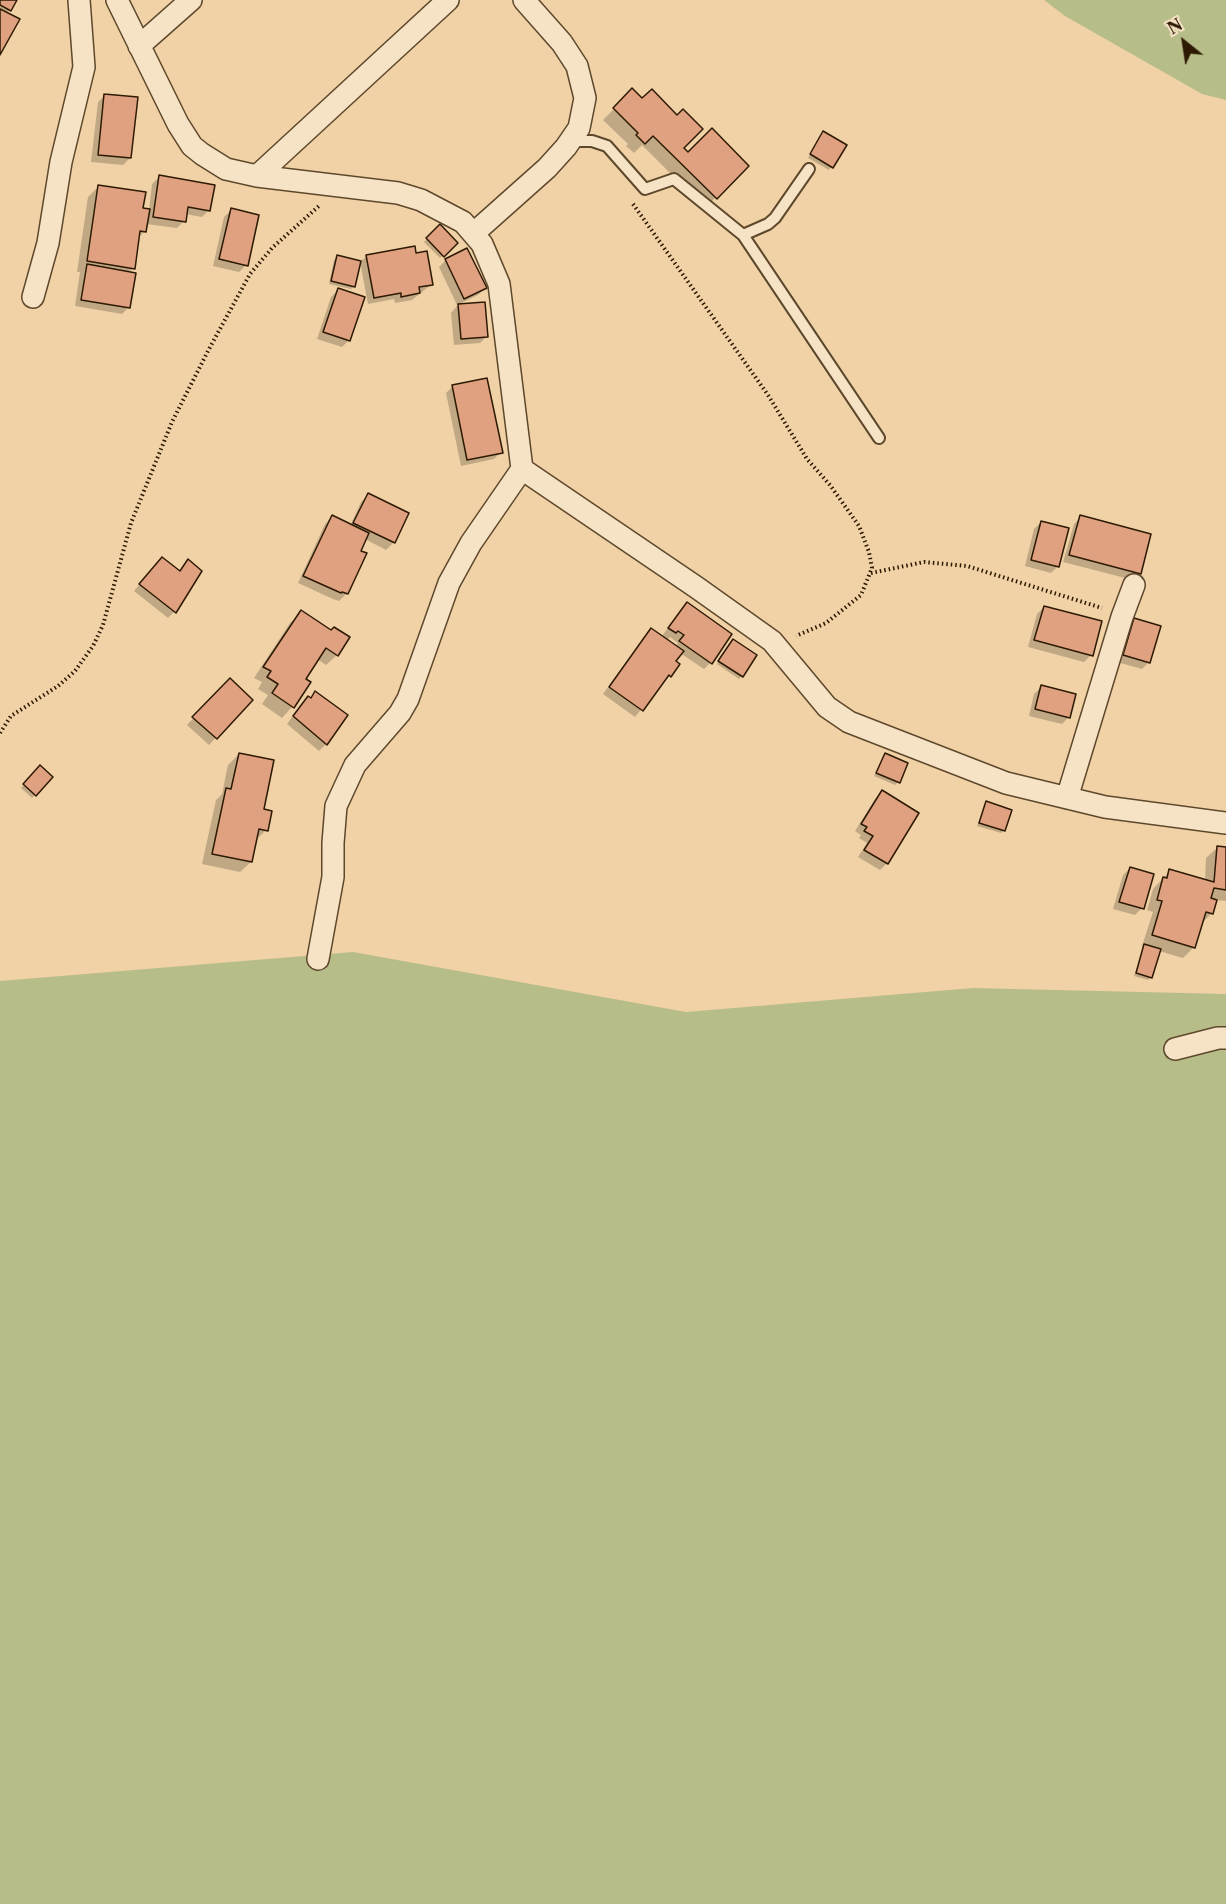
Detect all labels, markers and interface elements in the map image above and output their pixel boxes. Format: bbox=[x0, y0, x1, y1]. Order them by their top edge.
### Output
north arrow bbox=[1154, 12, 1214, 72]
text: N bbox=[1164, 14, 1186, 39]

